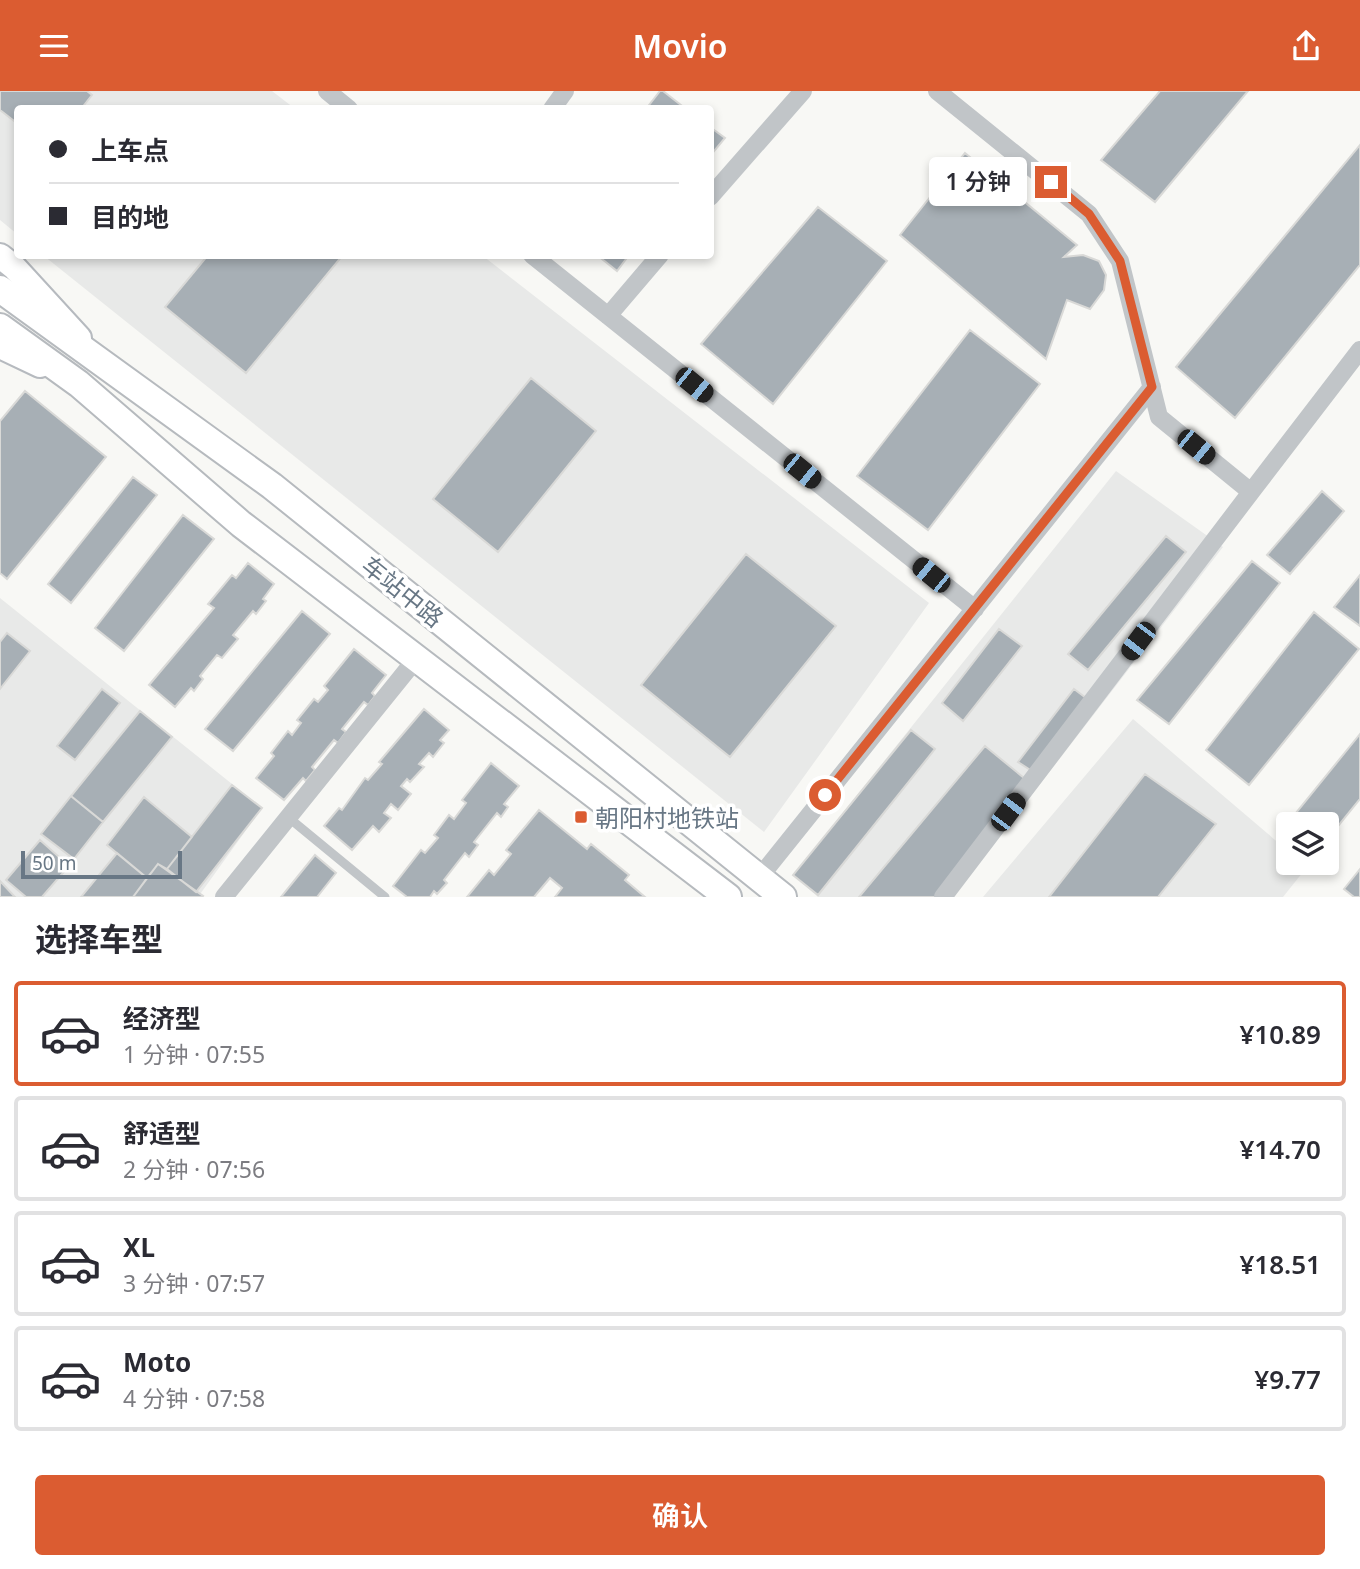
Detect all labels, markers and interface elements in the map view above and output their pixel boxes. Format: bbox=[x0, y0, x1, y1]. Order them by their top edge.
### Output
text: Movio bbox=[632, 24, 728, 67]
icon: menu bbox=[35, 27, 73, 65]
icon: share bbox=[1287, 27, 1325, 65]
text: 上车点 bbox=[91, 132, 169, 168]
callout: 1 分钟 bbox=[928, 157, 1026, 207]
text: 1 分钟 bbox=[945, 165, 1011, 197]
route end bbox=[1035, 166, 1067, 198]
text: 目的地 bbox=[91, 199, 169, 235]
car bbox=[672, 364, 717, 406]
car bbox=[1174, 426, 1219, 468]
car bbox=[780, 450, 825, 492]
street label: 车站中路 bbox=[355, 548, 451, 634]
car bbox=[909, 554, 954, 596]
car bbox=[1117, 618, 1160, 664]
route start bbox=[809, 779, 841, 811]
car bbox=[987, 789, 1030, 835]
place label: 朝阳村地铁站 bbox=[595, 801, 739, 834]
marker: 朝阳村地铁站 bbox=[573, 809, 589, 825]
map controls bbox=[1276, 812, 1339, 875]
button: layers bbox=[1276, 812, 1339, 875]
scale bar bbox=[21, 848, 182, 880]
text: 50 m bbox=[32, 850, 76, 876]
text: 选择车型 bbox=[35, 917, 163, 960]
text: 经济型 bbox=[123, 1000, 201, 1036]
icon: car bbox=[39, 1002, 102, 1065]
text: ¥10.89 bbox=[1239, 1016, 1321, 1052]
text: 1 分钟 · 07:55 bbox=[123, 1038, 265, 1070]
text: 舒适型 bbox=[123, 1115, 201, 1151]
icon: car bbox=[39, 1117, 102, 1180]
text: ¥14.70 bbox=[1239, 1131, 1321, 1167]
text: 2 分钟 · 07:56 bbox=[123, 1153, 265, 1185]
text: XL bbox=[123, 1229, 155, 1265]
icon: car bbox=[39, 1232, 102, 1295]
text: ¥18.51 bbox=[1239, 1246, 1321, 1282]
text: 3 分钟 · 07:57 bbox=[123, 1267, 265, 1299]
text: Moto bbox=[123, 1344, 191, 1380]
icon: car bbox=[39, 1347, 102, 1410]
text: ¥9.77 bbox=[1254, 1361, 1321, 1397]
text: 4 分钟 · 07:58 bbox=[123, 1382, 265, 1414]
button: 确认 bbox=[35, 1475, 1325, 1555]

